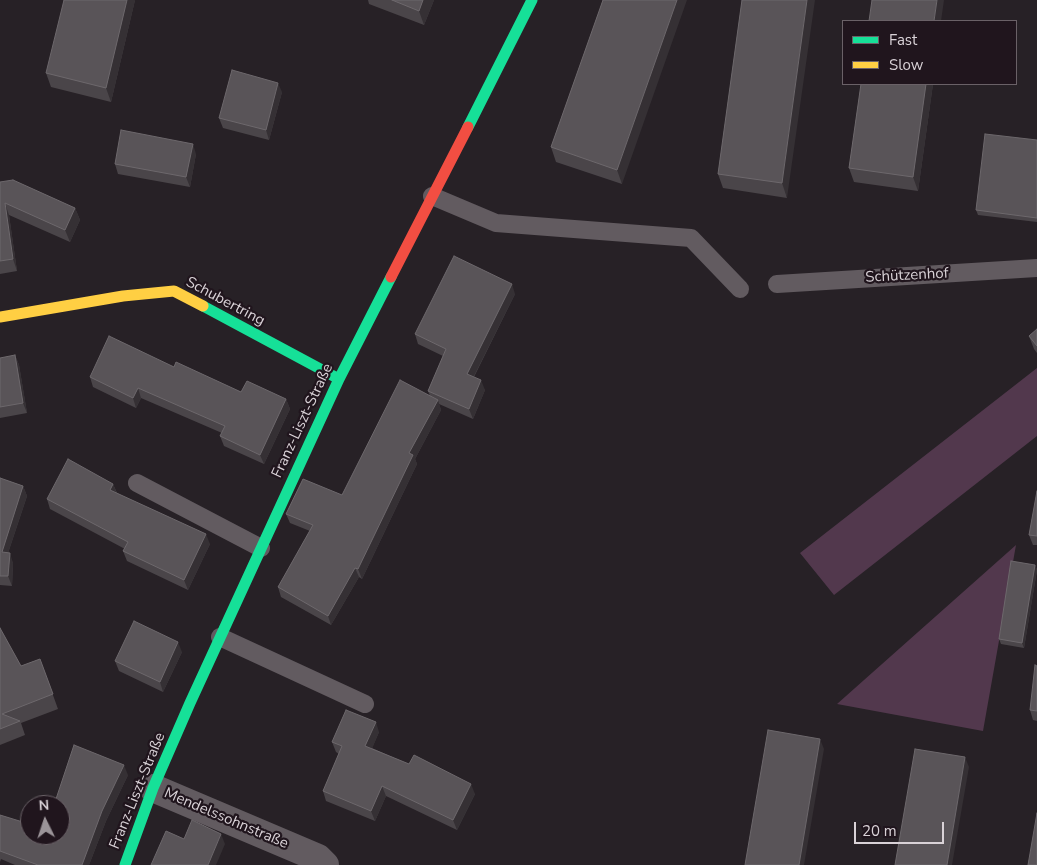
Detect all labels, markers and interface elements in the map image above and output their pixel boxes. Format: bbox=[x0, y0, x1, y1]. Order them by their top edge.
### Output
legend bbox=[842, 20, 1017, 85]
text: Fast bbox=[889, 30, 917, 50]
text: Slow bbox=[889, 55, 923, 75]
street label: Schützenhof bbox=[865, 265, 949, 287]
street label: Schubertring bbox=[182, 274, 268, 330]
street label: Franz-Liszt-Straße bbox=[269, 361, 337, 481]
street label: Franz-Liszt-Straße bbox=[106, 730, 170, 852]
street label: Mendelssohnstraße bbox=[161, 785, 291, 853]
north arrow bbox=[20, 795, 70, 845]
text: N bbox=[38, 796, 50, 815]
scale bar bbox=[857, 812, 947, 844]
text: 20 m bbox=[862, 821, 897, 841]

